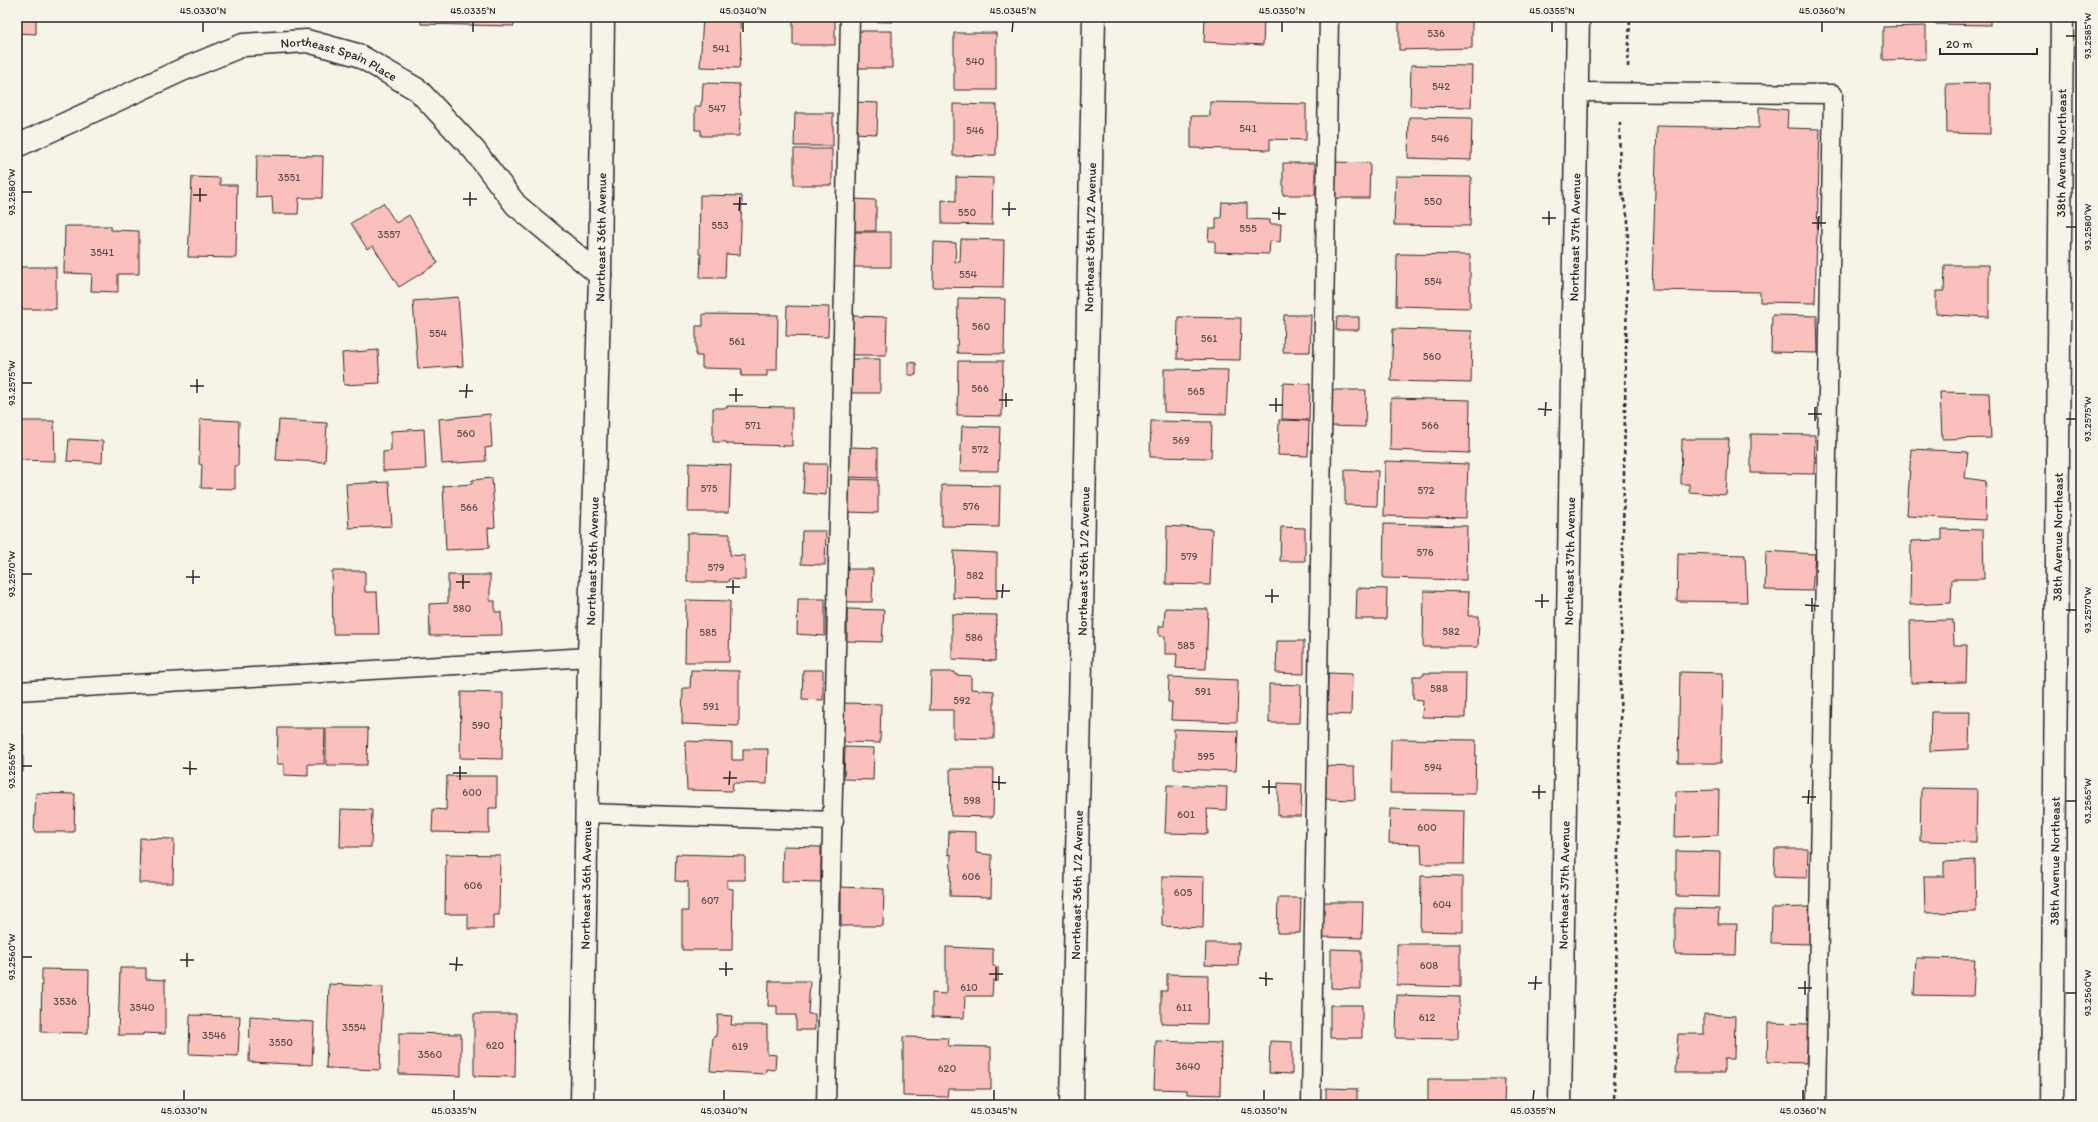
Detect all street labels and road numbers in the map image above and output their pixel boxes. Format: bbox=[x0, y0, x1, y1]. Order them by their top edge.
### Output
street label: Northeast Spain Place bbox=[280, 33, 400, 84]
street label: 38th Avenue Northeast bbox=[2053, 88, 2069, 218]
street label: Northeast 36th 1/2 Avenue bbox=[1081, 162, 1099, 312]
street label: Northeast 36th Avenue bbox=[592, 173, 609, 302]
street label: Northeast 37th Avenue bbox=[1566, 173, 1583, 302]
street label: 38th Avenue Northeast bbox=[2049, 472, 2065, 601]
street label: Northeast 36th 1/2 Avenue bbox=[1074, 486, 1092, 636]
street label: Northeast 36th Avenue bbox=[582, 496, 601, 626]
street label: Northeast 37th Avenue bbox=[1560, 497, 1578, 626]
street label: 38th Avenue Northeast bbox=[2046, 796, 2062, 925]
street label: Northeast 36th 1/2 Avenue bbox=[1067, 810, 1085, 960]
street label: Northeast 36th Avenue bbox=[577, 820, 594, 950]
street label: Northeast 37th Avenue bbox=[1555, 821, 1572, 949]

